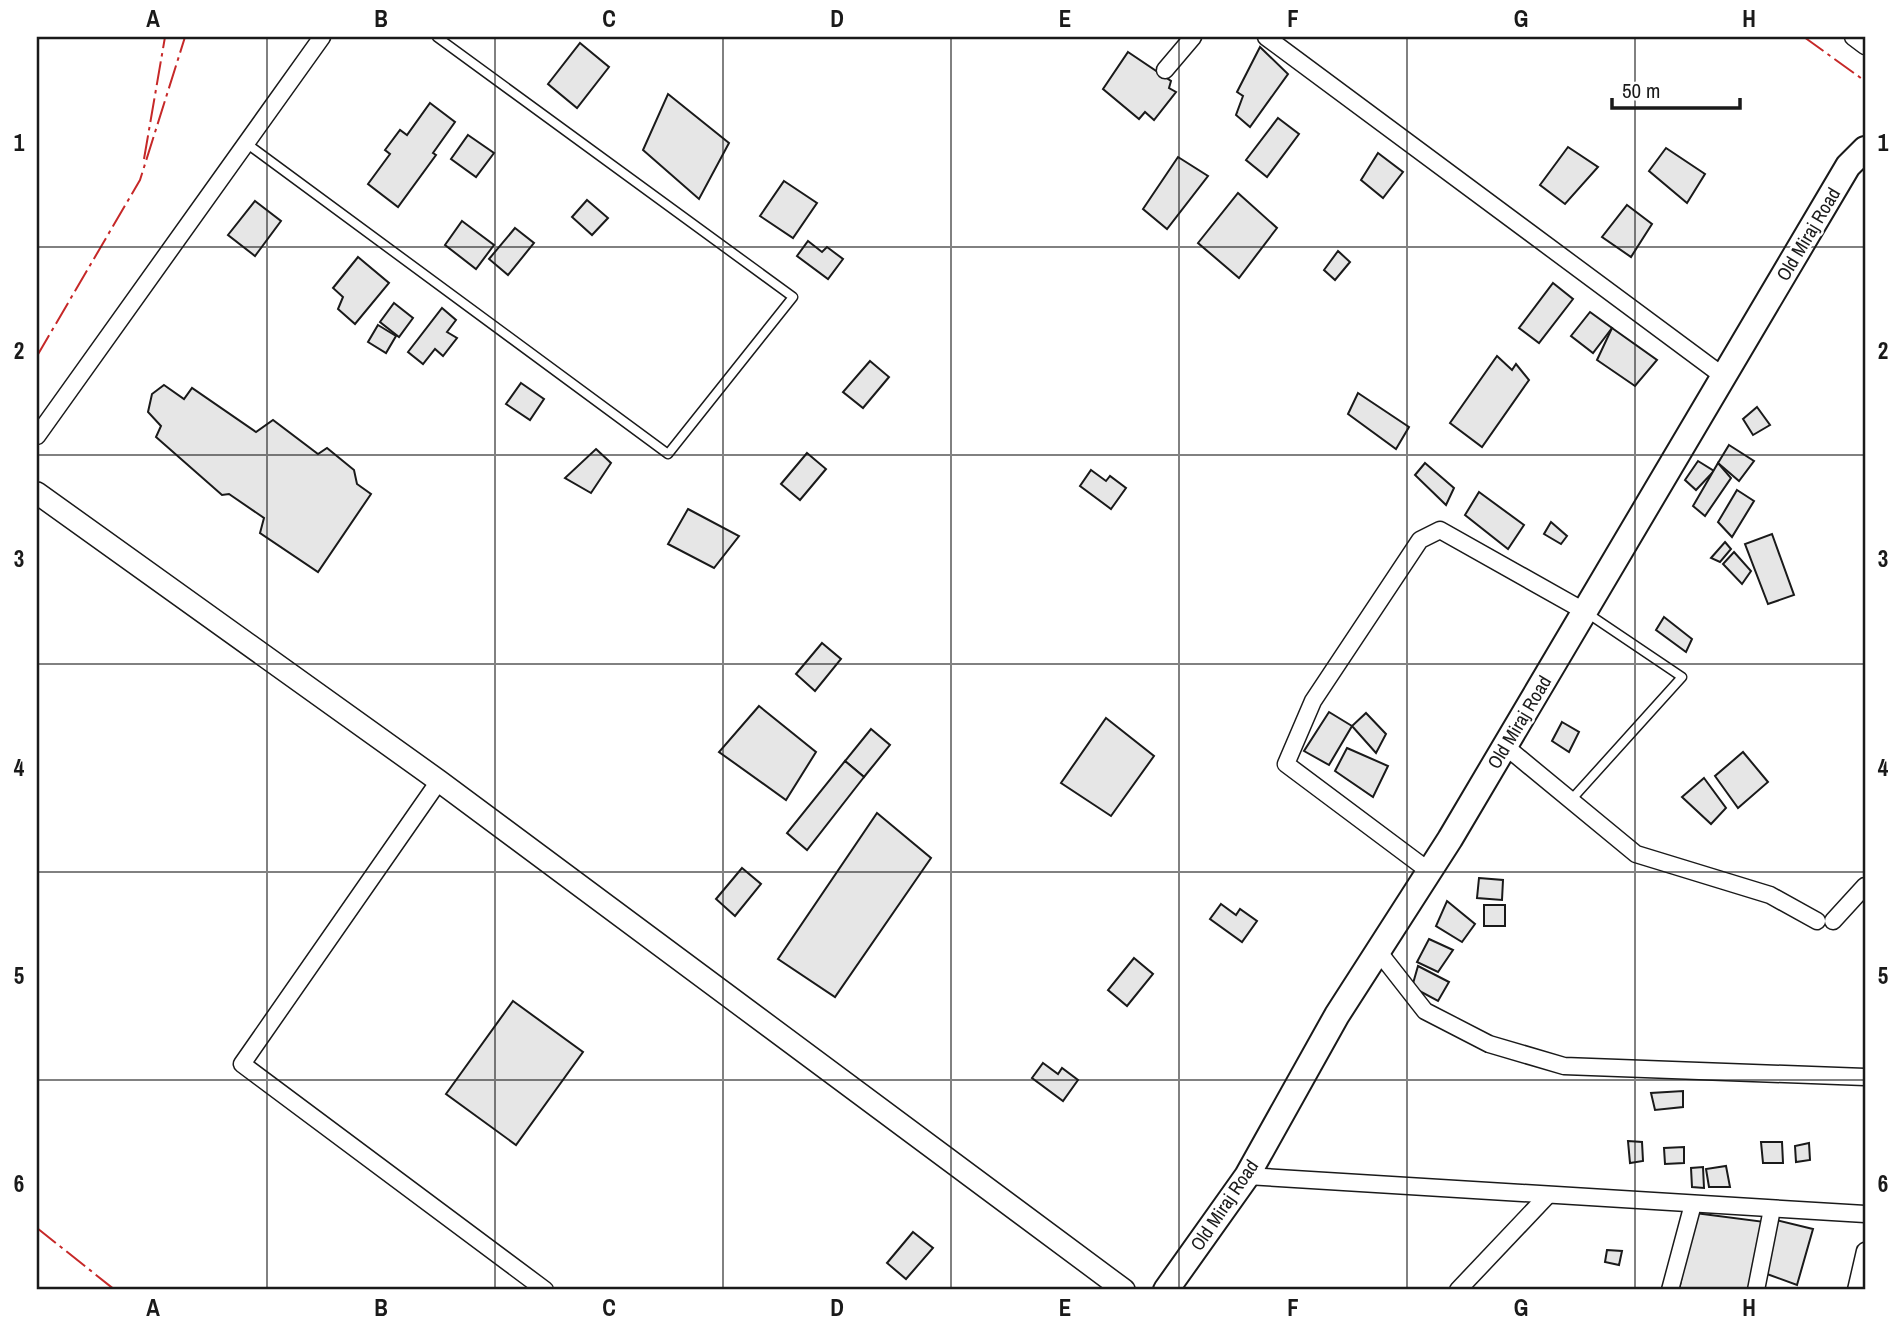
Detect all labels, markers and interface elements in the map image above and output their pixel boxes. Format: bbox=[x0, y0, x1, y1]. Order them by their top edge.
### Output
text: A bbox=[146, 3, 160, 34]
text: B bbox=[374, 3, 388, 34]
text: C bbox=[602, 3, 616, 34]
text: D bbox=[830, 3, 844, 34]
text: E bbox=[1059, 3, 1071, 34]
text: F bbox=[1287, 3, 1299, 34]
text: G bbox=[1514, 3, 1528, 34]
text: H bbox=[1742, 3, 1756, 34]
scale bar bbox=[1612, 66, 1739, 110]
text: 50 m bbox=[1622, 76, 1660, 105]
text: 1 bbox=[14, 127, 25, 158]
text: 1 bbox=[1878, 127, 1889, 158]
street label: Old Miraj Road bbox=[1770, 182, 1846, 286]
text: 2 bbox=[14, 335, 24, 366]
text: 2 bbox=[1878, 335, 1888, 366]
text: 3 bbox=[14, 543, 24, 574]
text: 3 bbox=[1878, 543, 1888, 574]
street label: Old Miraj Road bbox=[1481, 670, 1557, 774]
text: 4 bbox=[14, 752, 25, 783]
text: 4 bbox=[1878, 752, 1889, 783]
text: 5 bbox=[14, 960, 24, 991]
text: 5 bbox=[1878, 960, 1888, 991]
street label: Old Miraj Road bbox=[1184, 1154, 1264, 1256]
text: 6 bbox=[14, 1168, 24, 1199]
text: 6 bbox=[1878, 1168, 1888, 1199]
text: A bbox=[146, 1292, 160, 1323]
text: B bbox=[374, 1292, 388, 1323]
text: C bbox=[602, 1292, 616, 1323]
text: D bbox=[830, 1292, 844, 1323]
text: E bbox=[1059, 1292, 1071, 1323]
text: F bbox=[1287, 1292, 1299, 1323]
text: G bbox=[1514, 1292, 1528, 1323]
text: H bbox=[1742, 1292, 1756, 1323]

